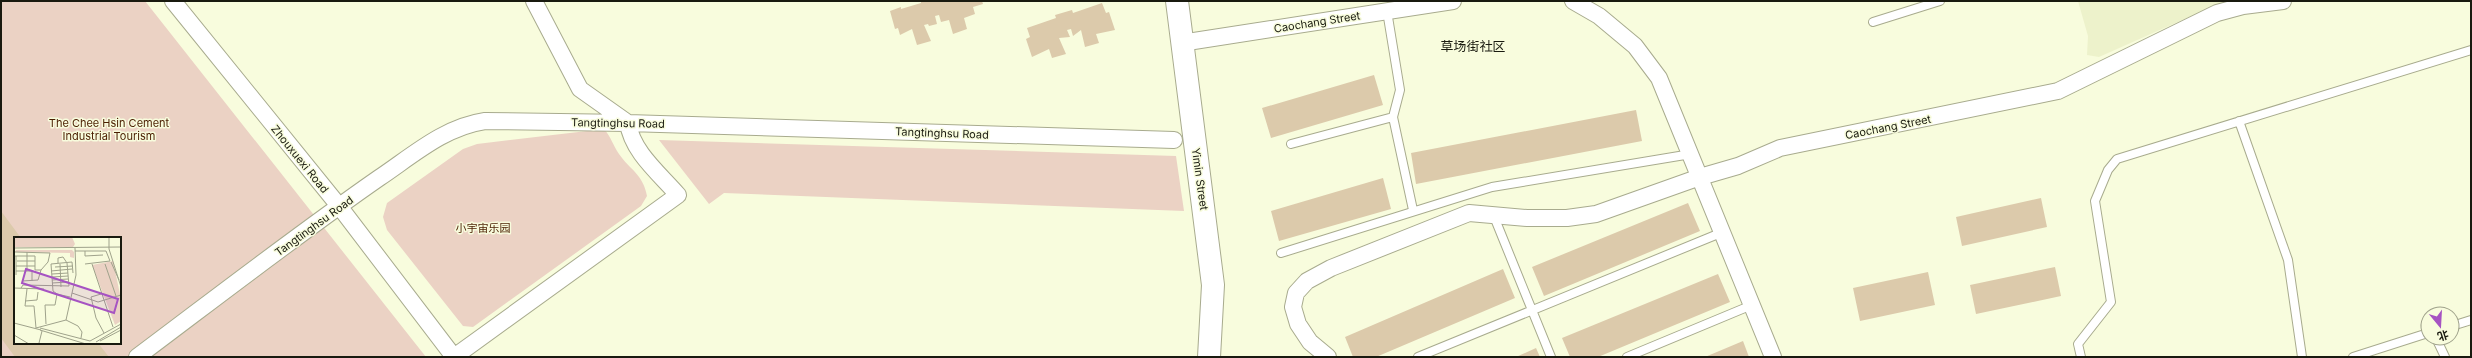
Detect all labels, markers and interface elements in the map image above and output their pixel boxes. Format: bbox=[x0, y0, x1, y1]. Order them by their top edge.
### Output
street label: Caochang Street bbox=[1273, 8, 1362, 36]
district label: 草场街社区 bbox=[1440, 38, 1506, 54]
street label: Caochang Street bbox=[1844, 112, 1933, 142]
street label: Tangtinghsu Road bbox=[571, 115, 665, 131]
park label: The Chee Hsin Cement Industrial Tourism bbox=[49, 116, 170, 143]
street label: Zhouxuexi Road bbox=[268, 122, 332, 196]
street label: Tangtinghsu Road bbox=[895, 124, 989, 142]
street label: Yimin Street bbox=[1189, 147, 1211, 211]
street label: Tangtinghsu Road bbox=[272, 193, 356, 259]
park label: 小宇宙乐园 bbox=[456, 221, 511, 235]
inset map bbox=[14, 237, 121, 344]
north arrow bbox=[2420, 306, 2460, 346]
text: 北 bbox=[2436, 327, 2450, 344]

